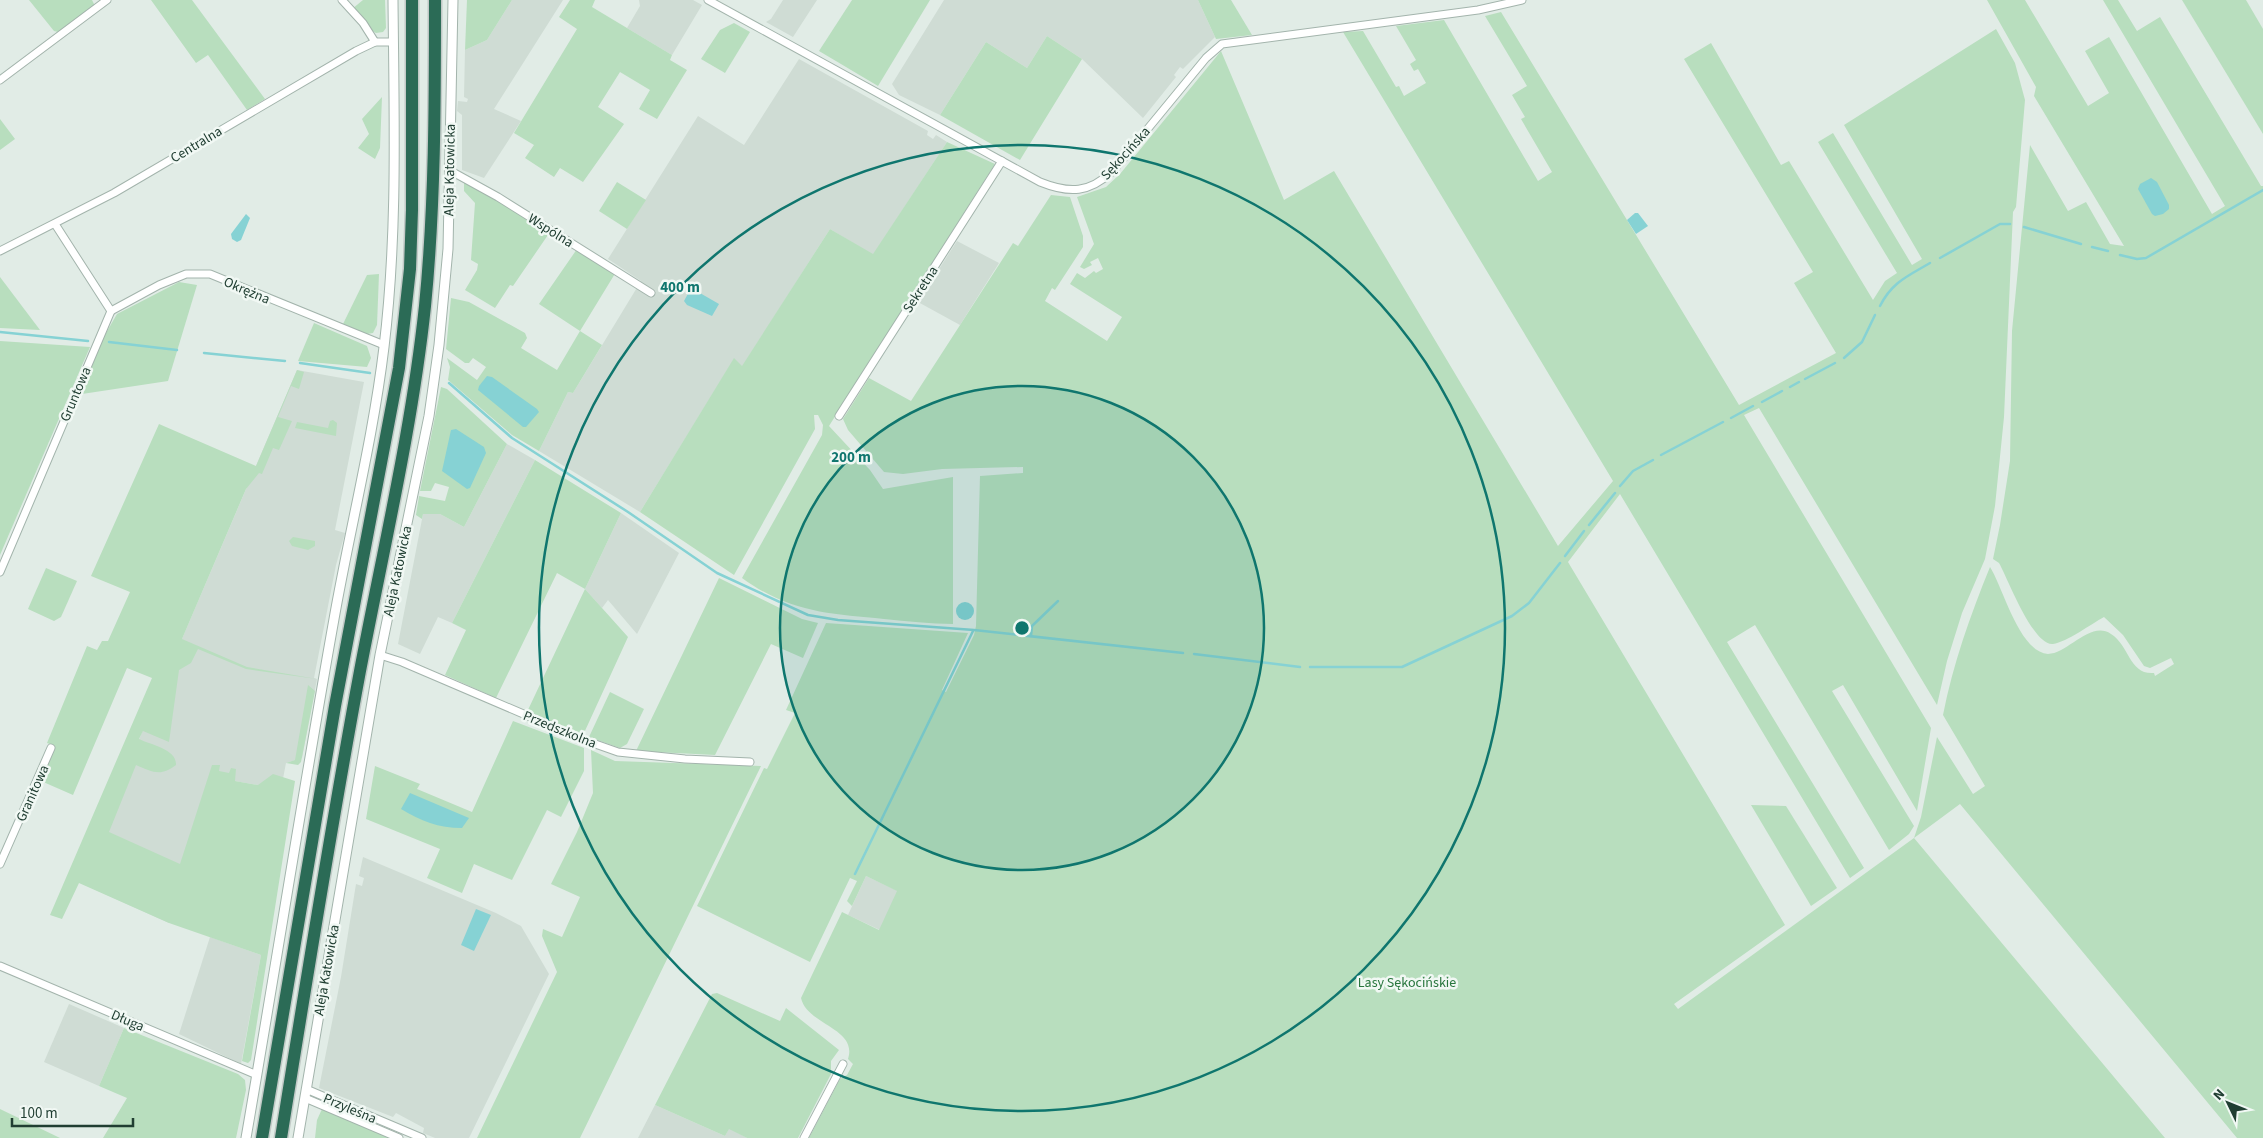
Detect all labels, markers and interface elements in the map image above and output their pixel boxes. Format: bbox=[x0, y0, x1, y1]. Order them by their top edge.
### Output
street label: Centralna bbox=[167, 122, 226, 168]
street label: Sękocińska bbox=[1096, 122, 1155, 185]
street label: Aleja Katowicka bbox=[439, 124, 461, 216]
street label: Wspólna bbox=[524, 209, 577, 253]
street label: Sekretna bbox=[898, 262, 943, 317]
street label: Okrężna bbox=[220, 272, 273, 310]
text: 400 m bbox=[660, 277, 700, 298]
street label: Gruntowa bbox=[55, 364, 96, 425]
text: 200 m bbox=[831, 447, 871, 468]
street label: Aleja Katowicka bbox=[379, 524, 417, 618]
centre of rings bbox=[1013, 619, 1031, 637]
street label: Przedszkolna bbox=[520, 706, 599, 754]
street label: Granitowa bbox=[11, 762, 54, 825]
street label: Aleja Katowicka bbox=[309, 923, 345, 1017]
park label: Lasy Sękocińskie bbox=[1358, 973, 1456, 993]
street label: Długa bbox=[108, 1005, 147, 1037]
north arrow bbox=[2203, 1078, 2253, 1128]
text: N bbox=[2209, 1085, 2230, 1105]
street label: Przyleśna bbox=[320, 1089, 379, 1129]
scale bar bbox=[12, 1096, 134, 1128]
text: 100 m bbox=[20, 1103, 58, 1124]

